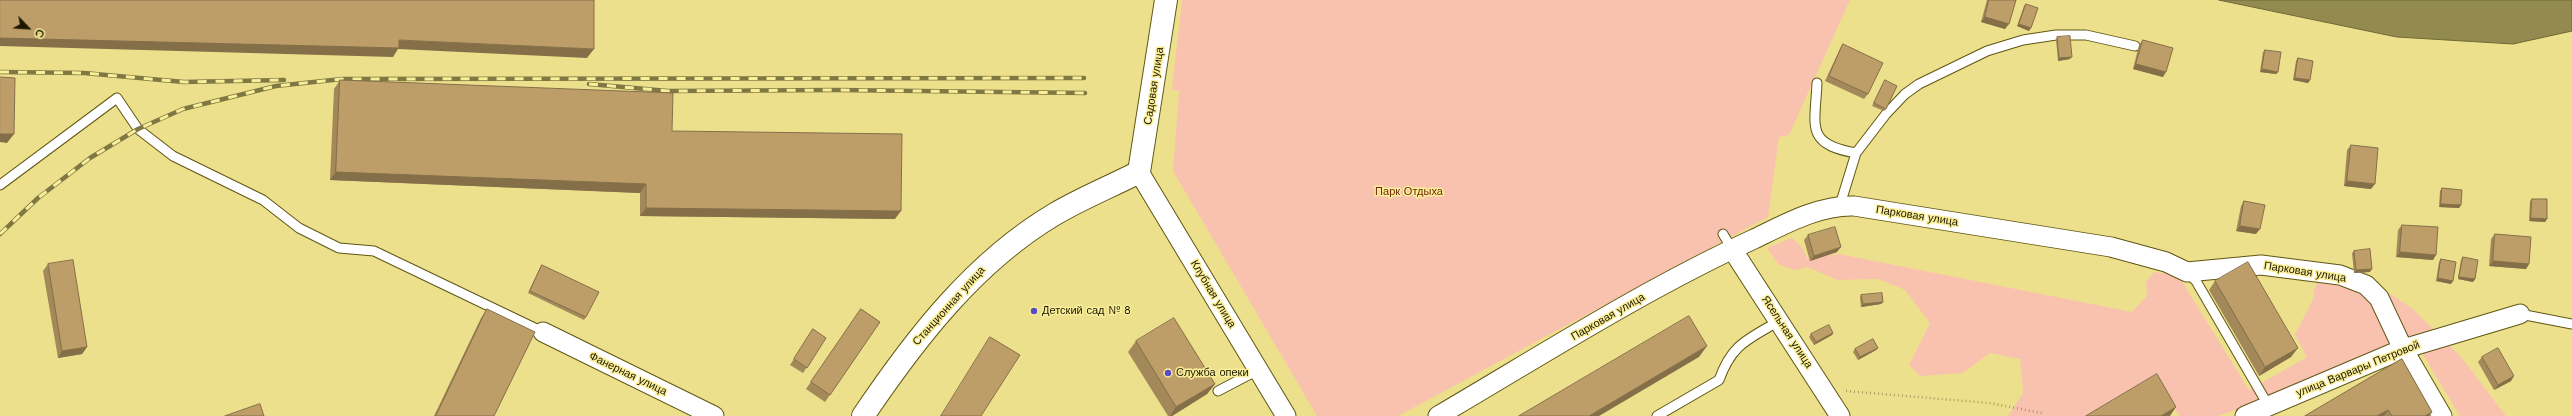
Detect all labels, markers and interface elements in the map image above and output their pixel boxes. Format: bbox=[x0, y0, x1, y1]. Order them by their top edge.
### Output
north arrow bbox=[8, 8, 48, 48]
text: С bbox=[32, 27, 47, 40]
street label: Садовая улица bbox=[1141, 46, 1167, 126]
park label: Парк Отдыха bbox=[1375, 185, 1443, 199]
street label: Парковая улица bbox=[1875, 203, 1959, 229]
street label: Клубная улица bbox=[1188, 258, 1238, 330]
street label: Парковая улица bbox=[2263, 259, 2347, 285]
street label: Станционная улица bbox=[910, 264, 988, 348]
street label: Парковая улица bbox=[1569, 291, 1647, 343]
street label: Ясельная улица bbox=[1759, 293, 1815, 371]
place label: Детский сад № 8 bbox=[1042, 304, 1131, 318]
marker: Детский сад № 8 bbox=[1029, 306, 1039, 316]
street label: улица Варвары Петровой bbox=[2294, 338, 2422, 400]
street label: Фанерная улица bbox=[587, 349, 669, 399]
place label: Служба опеки bbox=[1176, 366, 1249, 380]
marker: Служба опеки bbox=[1163, 368, 1173, 378]

